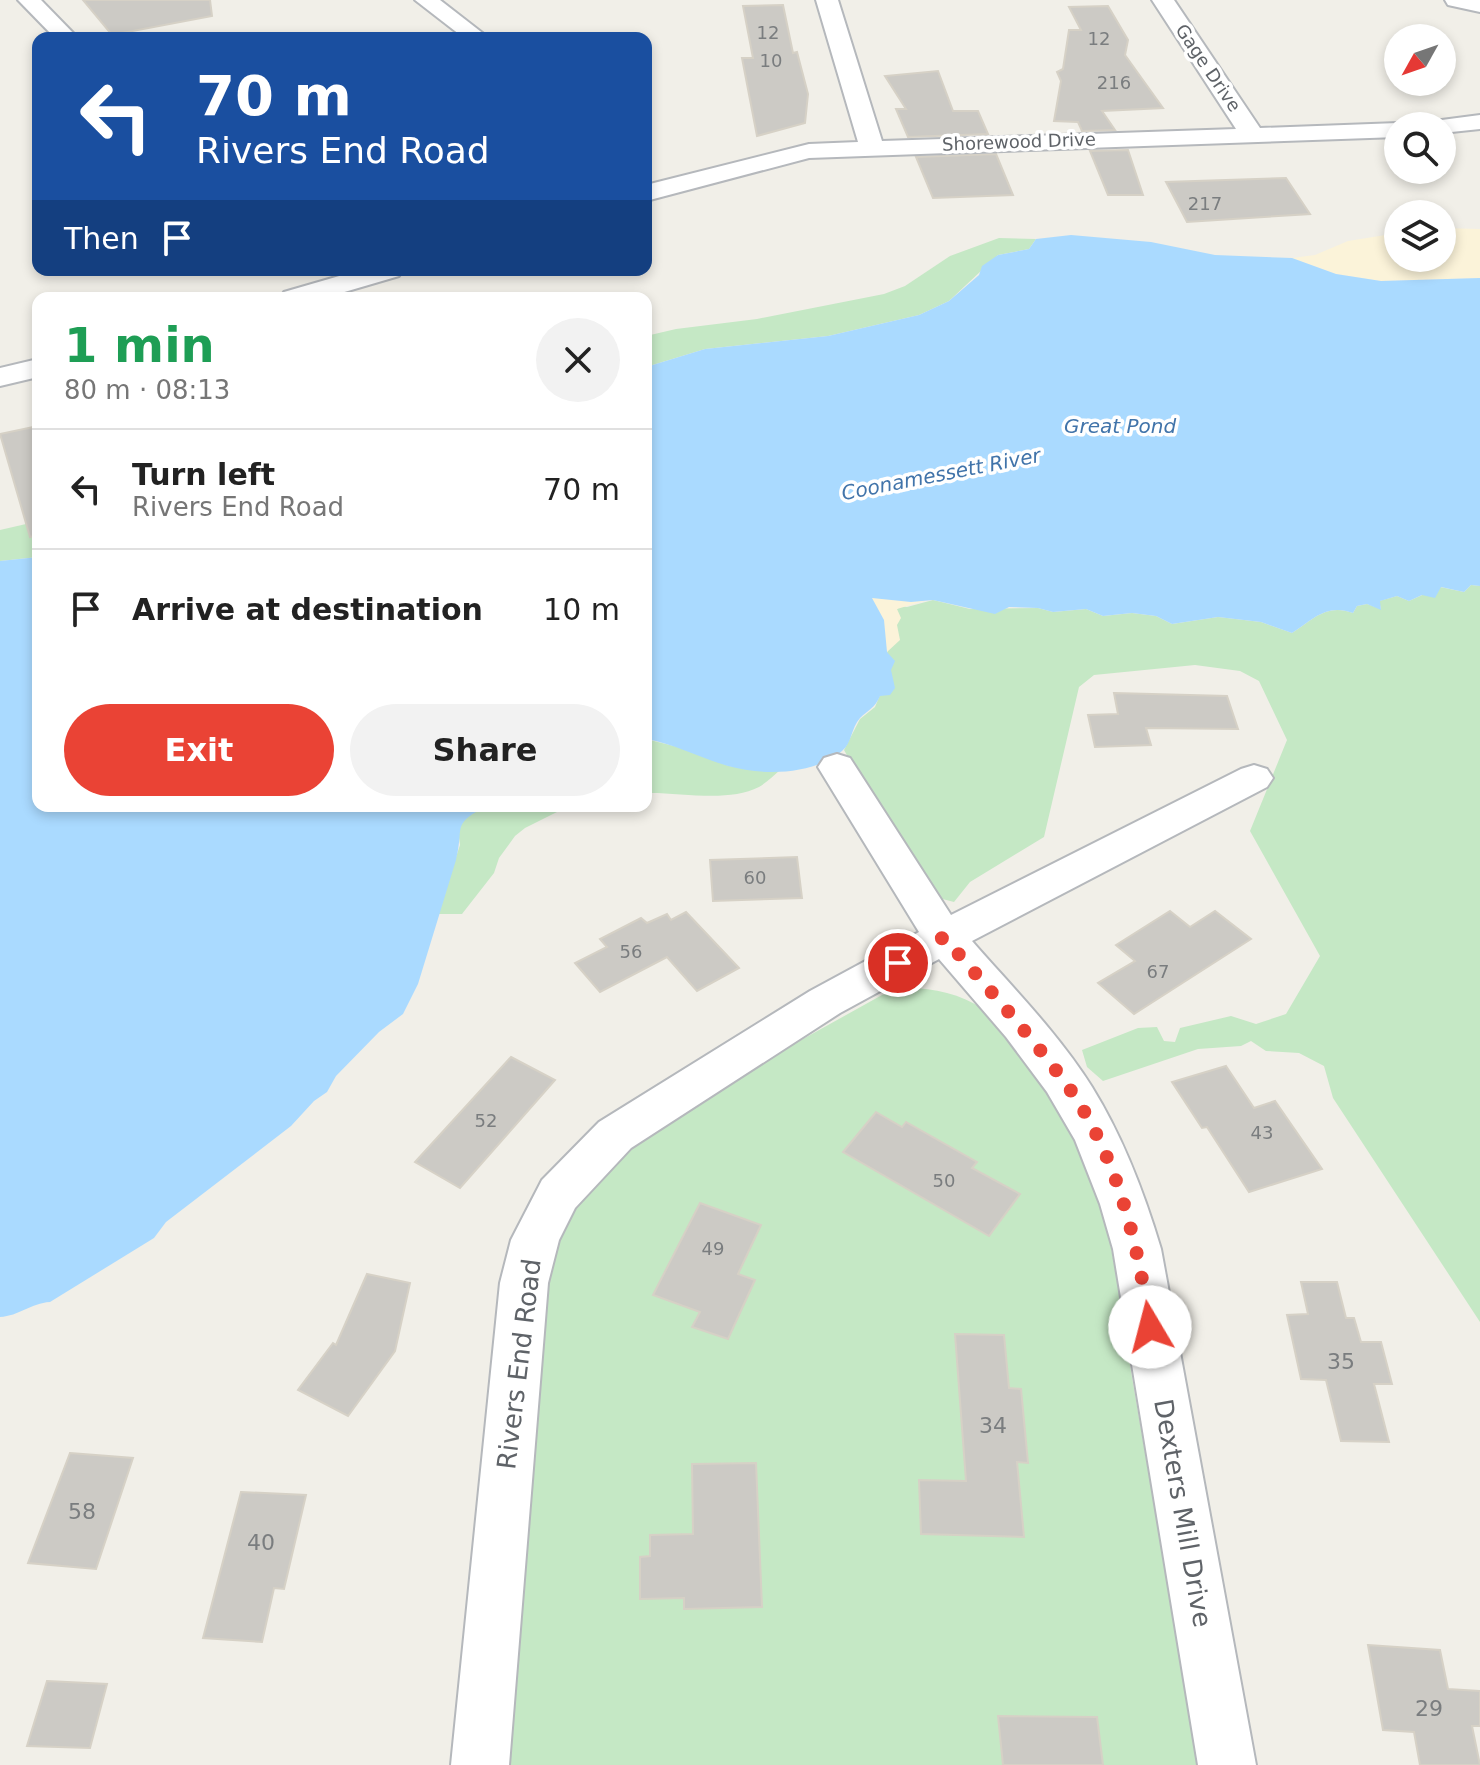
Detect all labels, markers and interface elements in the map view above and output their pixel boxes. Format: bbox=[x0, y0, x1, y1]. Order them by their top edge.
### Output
street label: Gage Drive bbox=[1171, 20, 1245, 116]
house number: 12 bbox=[757, 22, 779, 43]
north arrow bbox=[1384, 24, 1456, 96]
map controls bbox=[1384, 24, 1456, 272]
house number: 12 bbox=[1088, 28, 1110, 49]
house number: 10 bbox=[760, 50, 782, 71]
text: 70 m bbox=[196, 63, 352, 128]
icon: left bbox=[64, 64, 168, 168]
house number: 216 bbox=[1097, 72, 1131, 93]
button: search bbox=[1384, 112, 1456, 184]
street label: Shorewood Drive bbox=[942, 128, 1096, 155]
text: Rivers End Road bbox=[196, 130, 490, 171]
house number: 217 bbox=[1188, 193, 1222, 214]
button: layers bbox=[1384, 200, 1456, 272]
icon: arrive bbox=[155, 216, 199, 260]
text: Then bbox=[64, 221, 139, 256]
text: 1 min bbox=[64, 317, 215, 373]
button: close bbox=[536, 318, 620, 402]
text: 80 m · 08:13 bbox=[64, 375, 230, 405]
water label: Great Pond bbox=[1064, 414, 1176, 438]
water label: Coonamessett River bbox=[839, 443, 1044, 505]
text: Turn left bbox=[132, 457, 275, 492]
icon: left bbox=[64, 467, 108, 511]
text: 70 m bbox=[543, 472, 620, 507]
text: Rivers End Road bbox=[132, 492, 344, 522]
icon: arrive bbox=[64, 587, 108, 631]
text: Arrive at destination bbox=[132, 592, 483, 627]
text: 10 m bbox=[543, 592, 620, 627]
button: Exit bbox=[64, 704, 334, 796]
button: Share bbox=[350, 704, 620, 796]
house number: 60 bbox=[744, 867, 766, 888]
pin bbox=[864, 929, 932, 997]
house number: 56 bbox=[620, 941, 642, 962]
icon: arrive bbox=[876, 941, 920, 985]
house number: 67 bbox=[1147, 961, 1169, 982]
house number: 52 bbox=[475, 1110, 497, 1131]
house number: 43 bbox=[1251, 1122, 1273, 1143]
house number: 50 bbox=[933, 1170, 955, 1191]
house number: 49 bbox=[702, 1238, 724, 1259]
street label: Rivers End Road bbox=[491, 1257, 547, 1471]
position arrow bbox=[1108, 1285, 1192, 1369]
house number: 35 bbox=[1327, 1349, 1355, 1374]
street label: Dexters Mill Drive bbox=[1148, 1396, 1218, 1630]
house number: 34 bbox=[979, 1413, 1007, 1438]
house number: 58 bbox=[68, 1499, 96, 1524]
house number: 40 bbox=[247, 1530, 275, 1555]
house number: 29 bbox=[1415, 1696, 1443, 1721]

